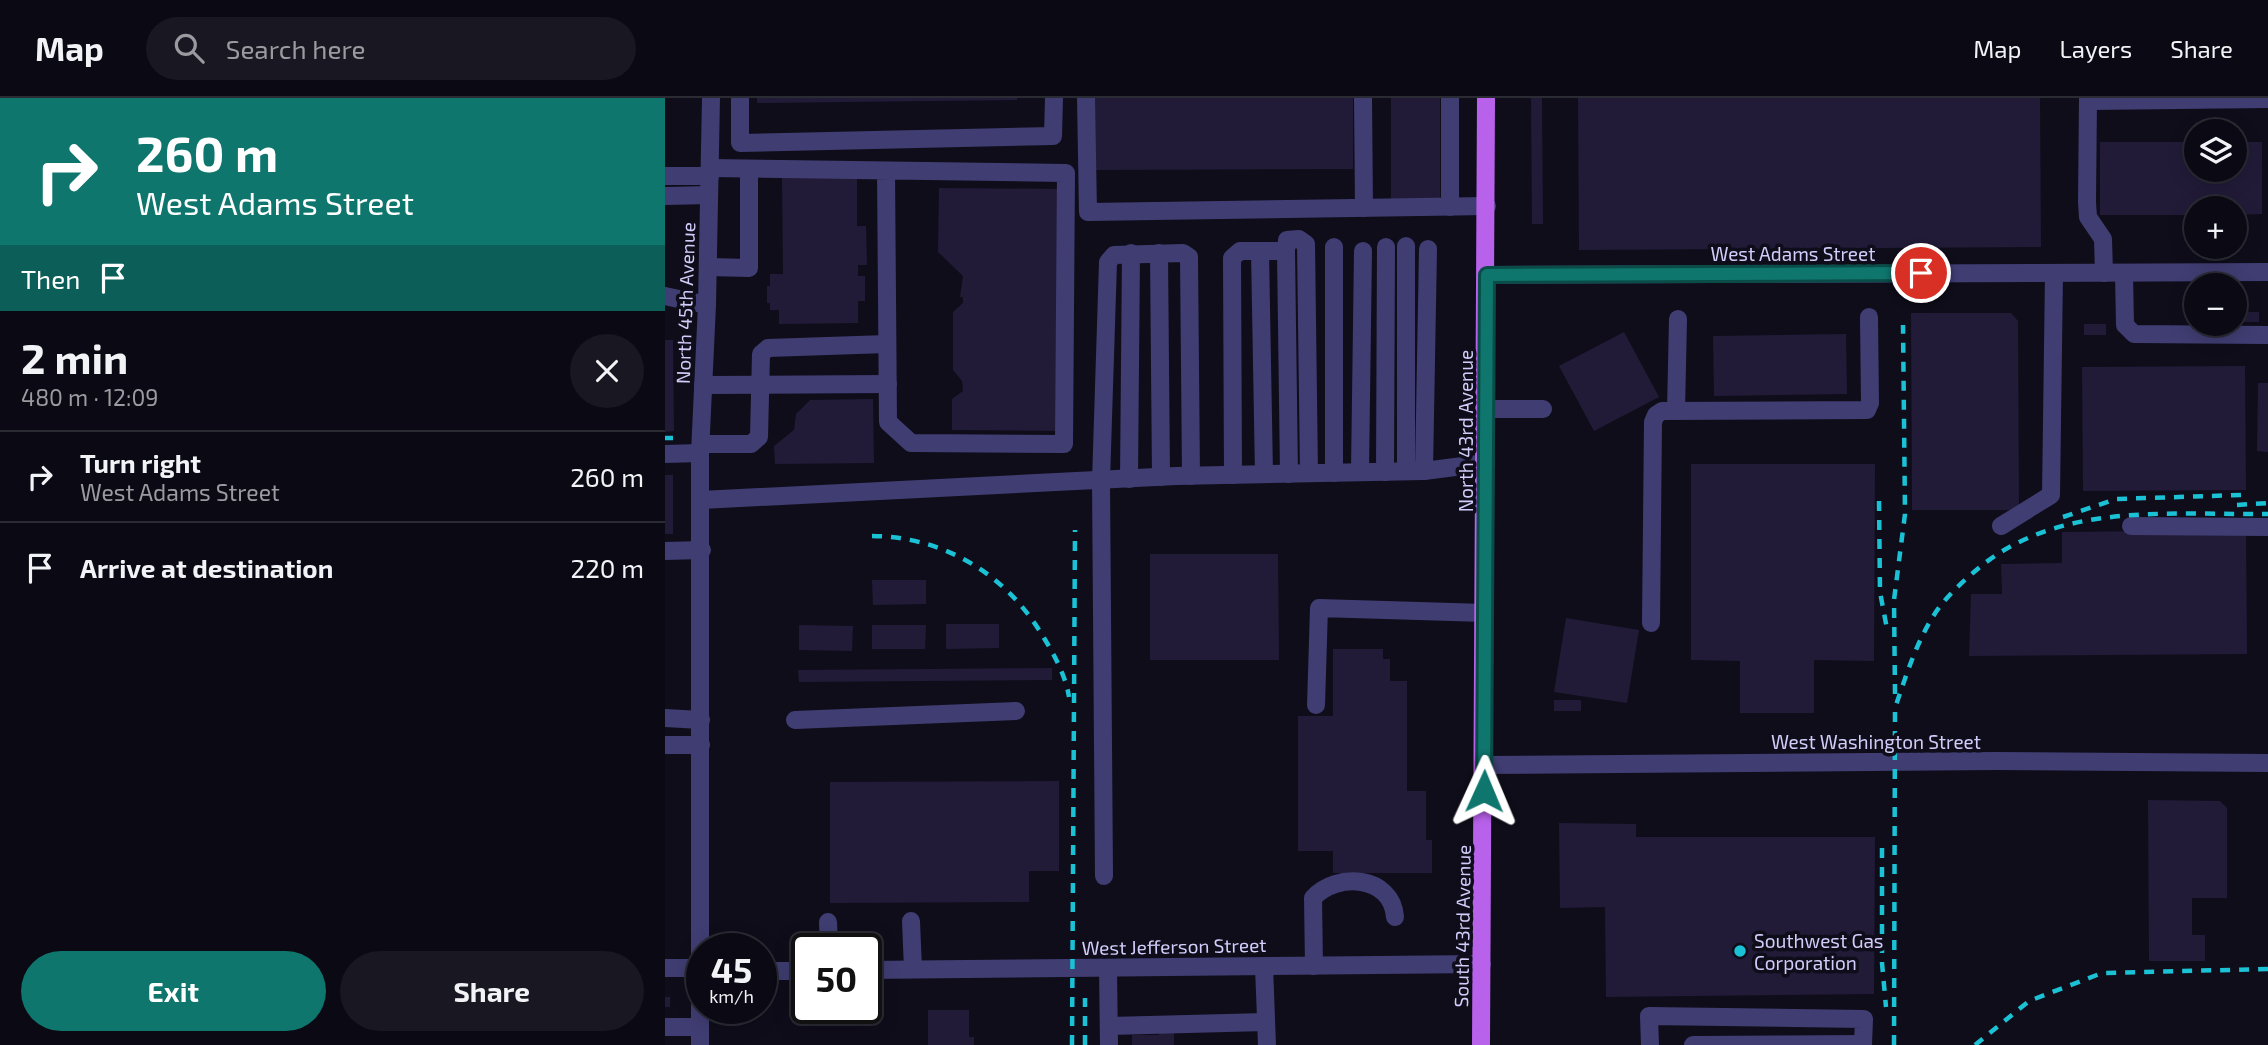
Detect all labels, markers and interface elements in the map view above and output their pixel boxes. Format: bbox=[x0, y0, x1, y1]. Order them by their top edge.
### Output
search box bbox=[146, 17, 636, 80]
text: Map bbox=[35, 28, 104, 68]
icon: search bbox=[170, 29, 208, 67]
text: Search here bbox=[226, 33, 365, 64]
text: Map bbox=[1973, 34, 2021, 63]
text: Layers bbox=[2059, 34, 2132, 63]
text: Share bbox=[2170, 34, 2233, 63]
map controls bbox=[2184, 119, 2247, 336]
button: layers bbox=[2184, 119, 2247, 182]
text: 260 m bbox=[136, 123, 278, 182]
icon: right bbox=[21, 126, 112, 217]
text: West Adams Street bbox=[136, 183, 414, 221]
button: + bbox=[2184, 196, 2247, 259]
street label: North 45th Avenue bbox=[671, 222, 699, 384]
street label: West Adams Street bbox=[1710, 242, 1876, 265]
pin bbox=[1891, 243, 1951, 303]
icon: arrive bbox=[1902, 254, 1940, 292]
icon: arrive bbox=[94, 259, 132, 297]
text: Then bbox=[21, 263, 80, 294]
button: − bbox=[2184, 273, 2247, 336]
text: 2 min bbox=[21, 332, 128, 382]
button: close bbox=[570, 334, 644, 408]
street label: North 43rd Avenue bbox=[1454, 350, 1477, 512]
text: 480 m · 12:09 bbox=[21, 383, 158, 411]
text: Turn right bbox=[80, 447, 201, 478]
icon: right bbox=[21, 458, 59, 496]
text: 260 m bbox=[570, 461, 644, 492]
text: West Adams Street bbox=[80, 478, 280, 506]
icon: arrive bbox=[21, 549, 59, 587]
text: Arrive at destination bbox=[80, 552, 333, 583]
text: 220 m bbox=[571, 552, 644, 583]
street label: West Washington Street bbox=[1771, 730, 1981, 753]
position arrow bbox=[1447, 754, 1521, 828]
street label: South 43rd Avenue bbox=[1449, 844, 1475, 1008]
place label: Southwest Gas Corporation bbox=[1754, 929, 1884, 974]
speed limit sign: 50 bbox=[791, 933, 882, 1024]
street label: West Jefferson Street bbox=[1081, 933, 1267, 959]
marker: Southwest Gas Corporation bbox=[1732, 943, 1748, 959]
text: 45 bbox=[711, 948, 752, 990]
button: Exit bbox=[21, 951, 326, 1031]
button: Share bbox=[340, 951, 644, 1031]
text: km/h bbox=[709, 985, 754, 1007]

